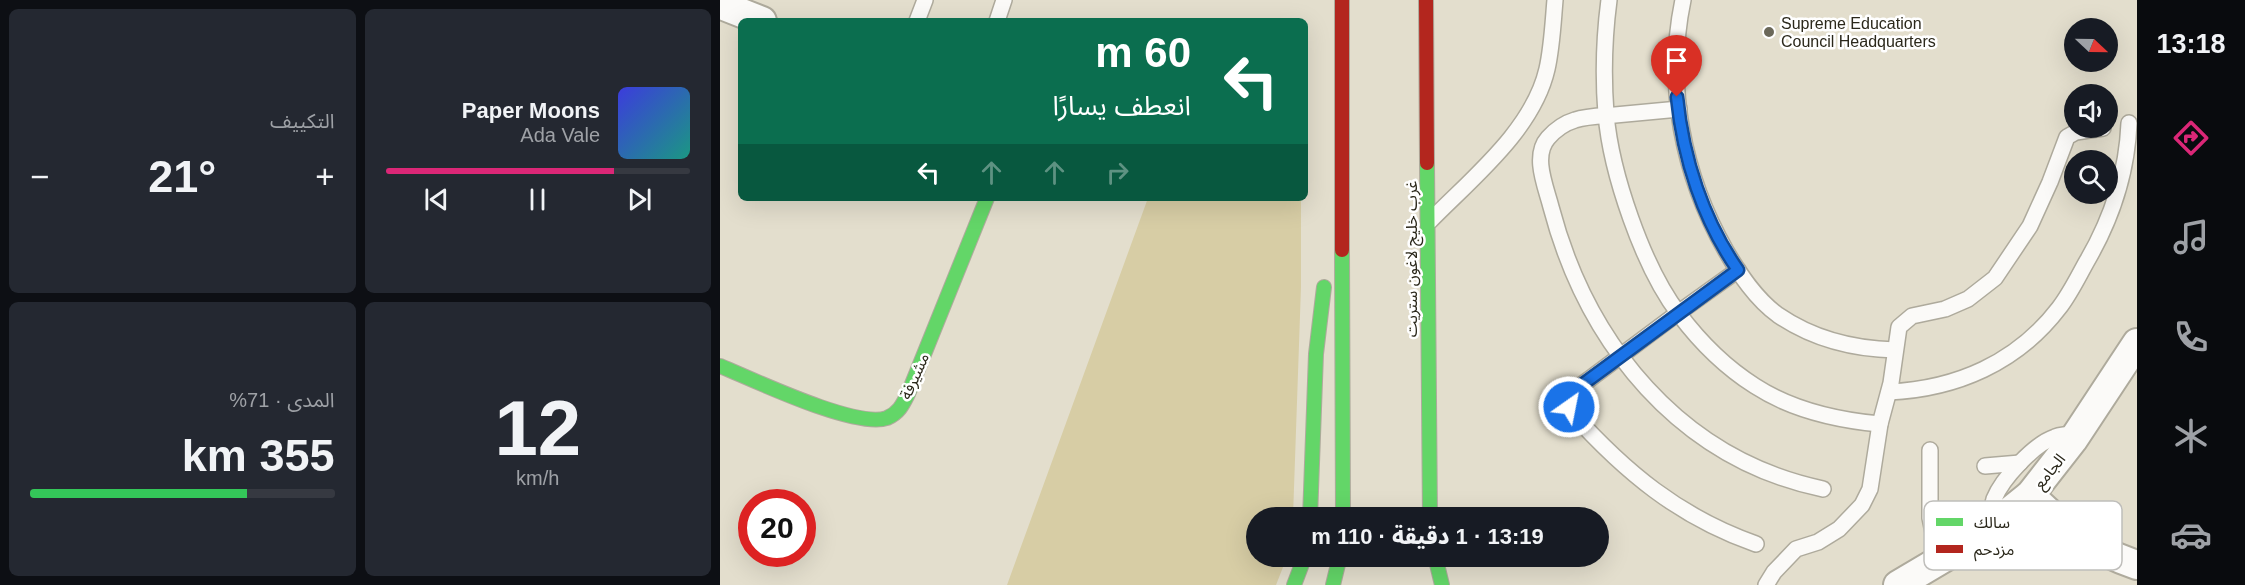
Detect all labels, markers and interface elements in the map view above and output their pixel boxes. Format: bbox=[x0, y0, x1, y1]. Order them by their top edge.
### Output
place label: Supreme Education Council Headquarters bbox=[1781, 15, 1936, 50]
north arrow bbox=[2064, 18, 2118, 72]
map controls bbox=[2064, 18, 2118, 204]
marker: Supreme Education Council Headquarters bbox=[1762, 25, 1776, 39]
text: 60 m bbox=[1095, 29, 1191, 76]
text: 13:18 bbox=[2156, 29, 2226, 59]
pin bbox=[1651, 35, 1702, 97]
icon: left bbox=[1212, 42, 1290, 120]
icon: arrive bbox=[1660, 44, 1693, 77]
button: sound bbox=[2064, 84, 2118, 138]
text: انعطف يسارًا bbox=[1052, 91, 1191, 121]
text: Paper Moons bbox=[462, 98, 600, 123]
text: التكييف bbox=[270, 110, 335, 132]
icon: directions bbox=[2170, 117, 2212, 159]
text: Ada Vale bbox=[520, 124, 600, 146]
button: search bbox=[2064, 150, 2118, 204]
text: 21° bbox=[148, 151, 216, 202]
icon: left bbox=[912, 156, 945, 189]
icon: ahead bbox=[975, 156, 1008, 189]
icon: ahead bbox=[1038, 156, 1071, 189]
icon: right bbox=[1101, 156, 1134, 189]
text: − bbox=[30, 158, 49, 195]
text: + bbox=[315, 158, 335, 195]
street label: غرب خليج لاغون ستريت bbox=[1403, 181, 1424, 337]
icon: previous bbox=[420, 183, 453, 216]
icon: pause bbox=[521, 183, 554, 216]
icon: next bbox=[623, 183, 656, 216]
icon: music bbox=[2170, 216, 2212, 258]
icon: phone bbox=[2170, 316, 2212, 358]
street label: مشيرفة bbox=[897, 350, 933, 402]
position arrow bbox=[1537, 375, 1601, 439]
text: 12 bbox=[494, 384, 581, 472]
text: المدى · 71% bbox=[229, 389, 335, 411]
icon: climate bbox=[2170, 415, 2212, 457]
text: 355 km bbox=[182, 430, 335, 481]
street label: الجامع bbox=[2030, 451, 2072, 495]
text: km/h bbox=[516, 467, 559, 489]
speed limit sign: 20 bbox=[738, 489, 816, 567]
legend bbox=[1924, 501, 2122, 570]
text: سالك bbox=[1974, 514, 2010, 531]
icon: car bbox=[2170, 514, 2212, 556]
text: 13:19 · 1 دقيقة · 110 m bbox=[1311, 524, 1544, 549]
text: مزدحم bbox=[1974, 541, 2014, 562]

